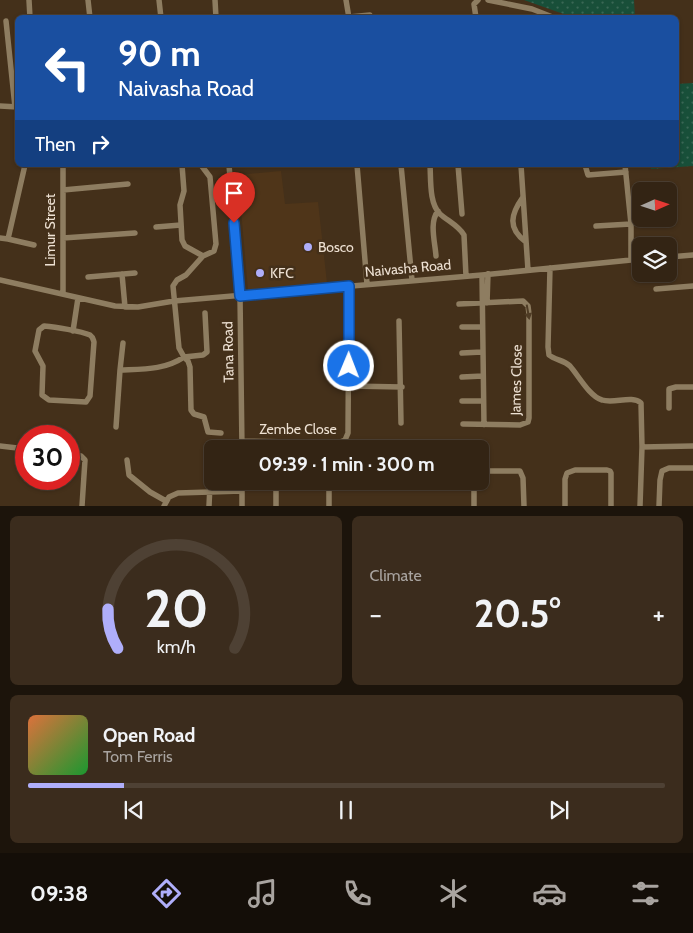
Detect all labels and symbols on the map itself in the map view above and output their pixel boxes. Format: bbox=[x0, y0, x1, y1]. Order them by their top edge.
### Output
pin bbox=[213, 172, 255, 223]
north arrow bbox=[632, 182, 678, 228]
street label: Limur Street bbox=[41, 193, 59, 267]
place label: Bosco bbox=[318, 238, 354, 256]
marker: Bosco bbox=[302, 241, 314, 253]
street label: Naivasha Road bbox=[364, 255, 452, 281]
place label: KFC bbox=[270, 264, 294, 282]
marker: KFC bbox=[254, 267, 266, 279]
one-way arrow bbox=[524, 304, 532, 320]
street label: Tana Road bbox=[218, 321, 238, 383]
position arrow bbox=[322, 339, 374, 391]
street label: James Close bbox=[506, 344, 526, 417]
street label: Zembe Close bbox=[259, 420, 337, 438]
speed limit sign: 30 bbox=[15, 425, 80, 490]

